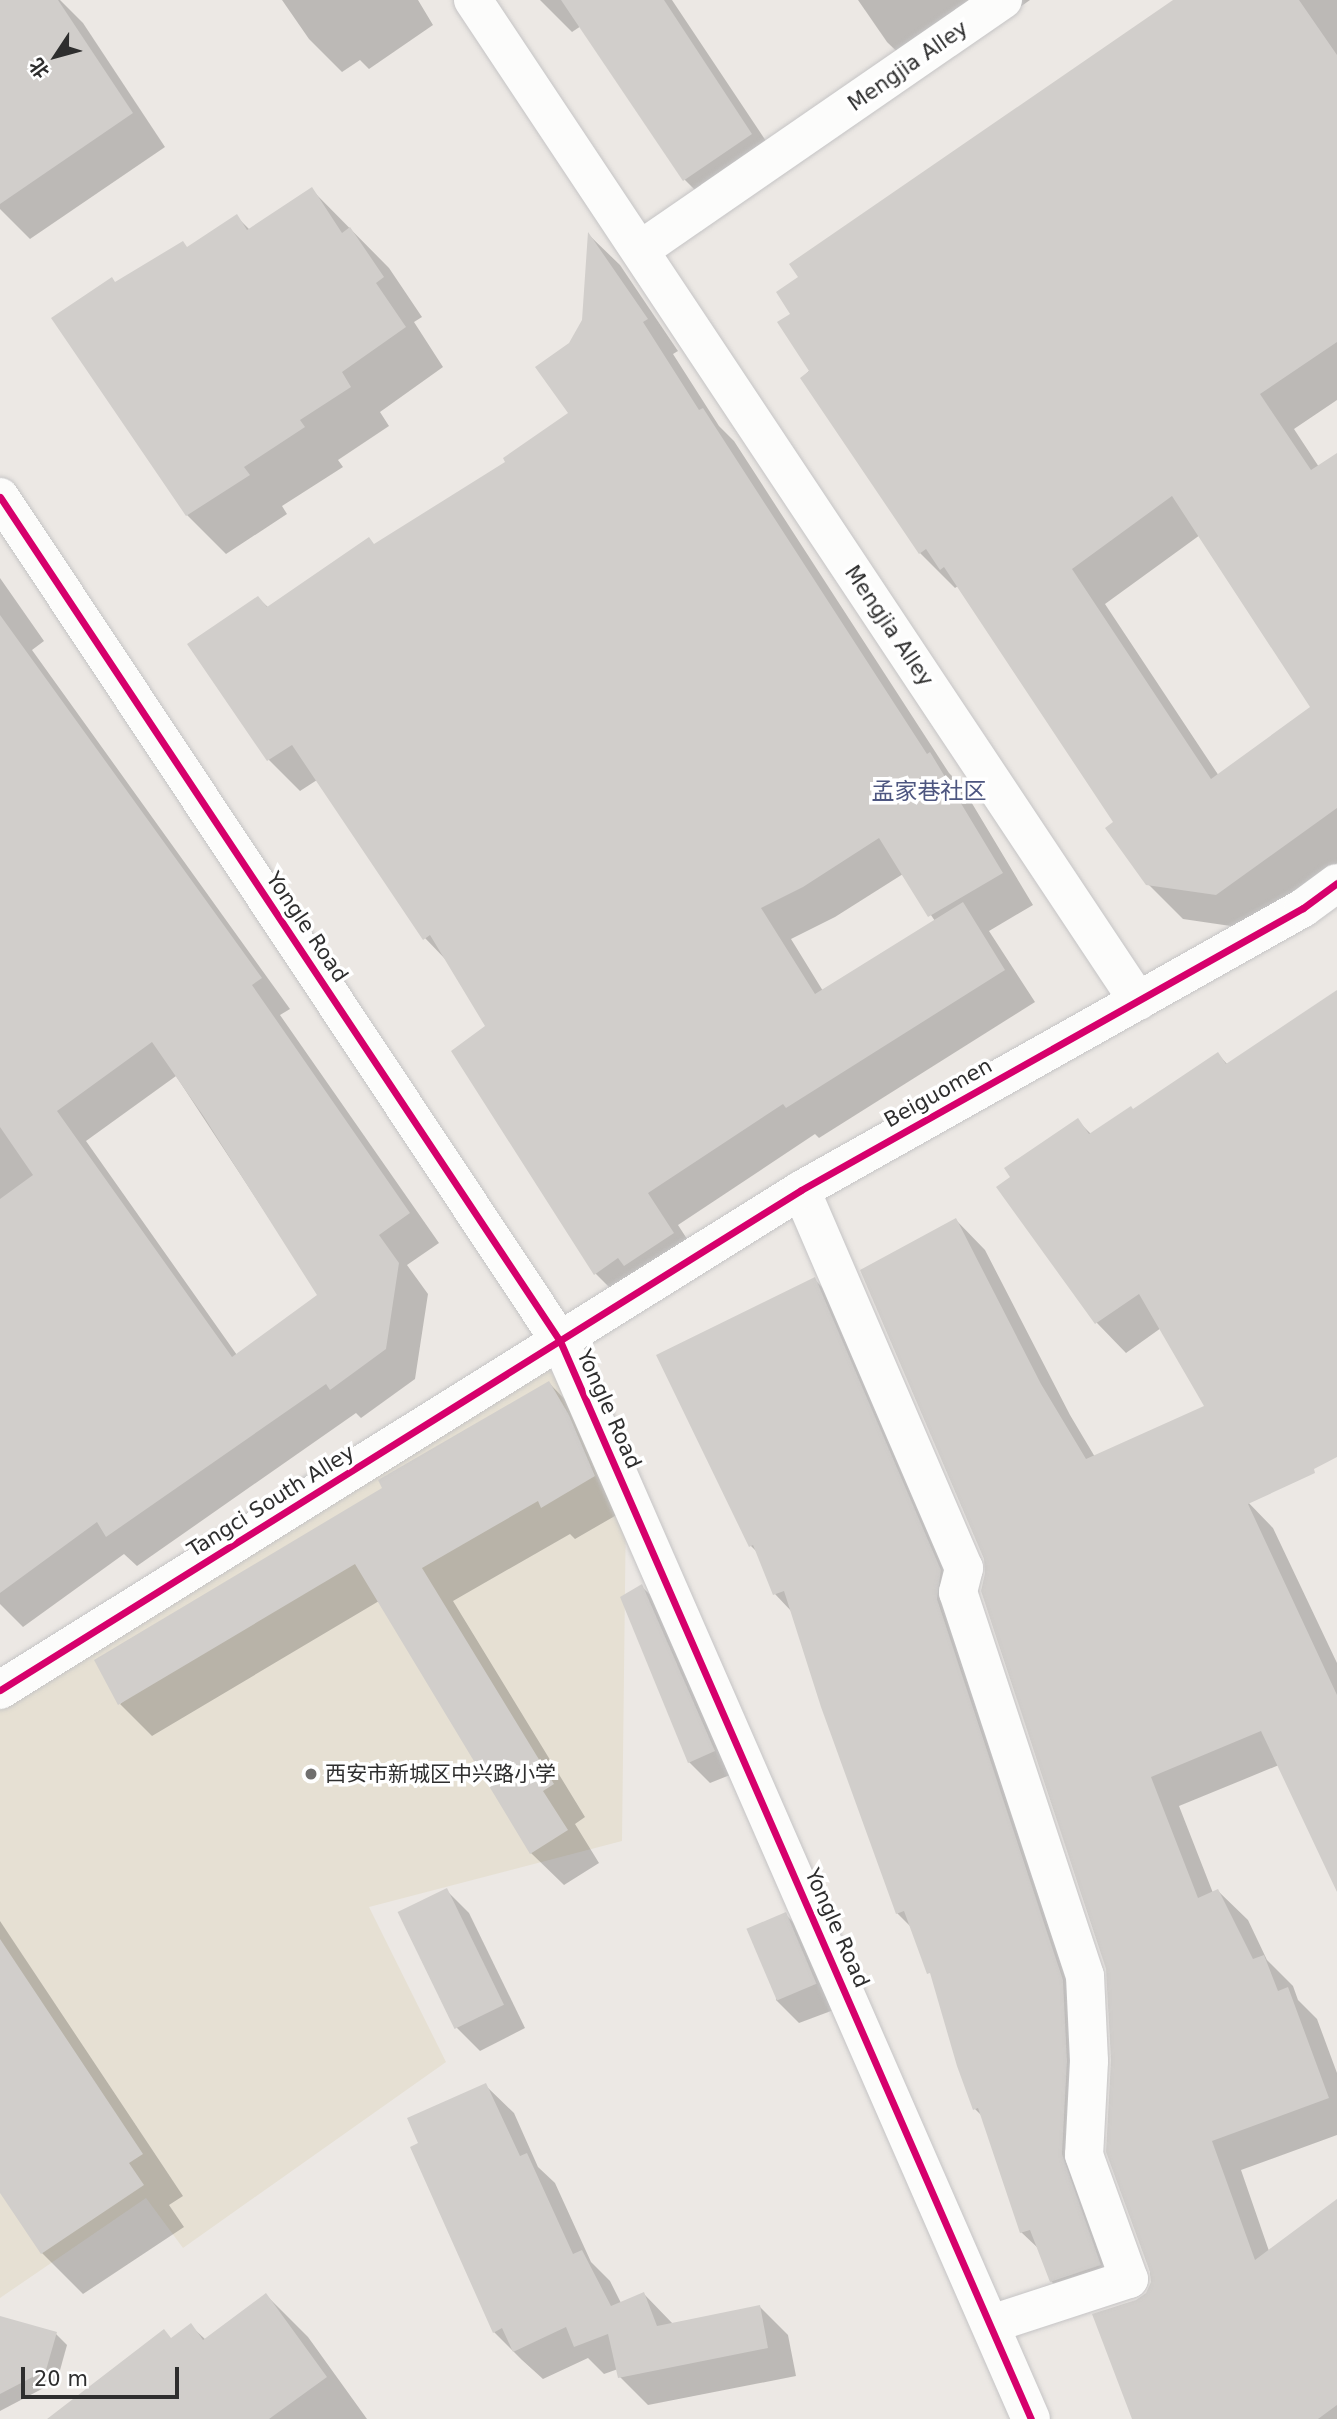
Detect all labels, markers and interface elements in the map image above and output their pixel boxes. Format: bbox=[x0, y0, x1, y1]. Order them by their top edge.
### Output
street label: Mengjia Alley bbox=[843, 15, 973, 117]
north arrow bbox=[21, 21, 91, 91]
text: 北 bbox=[25, 54, 54, 83]
street label: Mengjia Alley bbox=[839, 561, 939, 691]
district label: 孟家巷社区 bbox=[872, 777, 986, 805]
street label: Yongle Road bbox=[261, 867, 353, 987]
street label: Beiguomen bbox=[880, 1053, 996, 1133]
street label: Yongle Road bbox=[572, 1346, 646, 1472]
street label: Tangci South Alley bbox=[183, 1439, 359, 1563]
place label: 西安市新城区中兴路小学 bbox=[325, 1761, 556, 1787]
marker: 西安市新城区中兴路小学 bbox=[303, 1766, 319, 1782]
street label: Yongle Road bbox=[800, 1865, 874, 1991]
scale bar bbox=[24, 2352, 182, 2396]
text: 20 m bbox=[34, 2367, 88, 2391]

